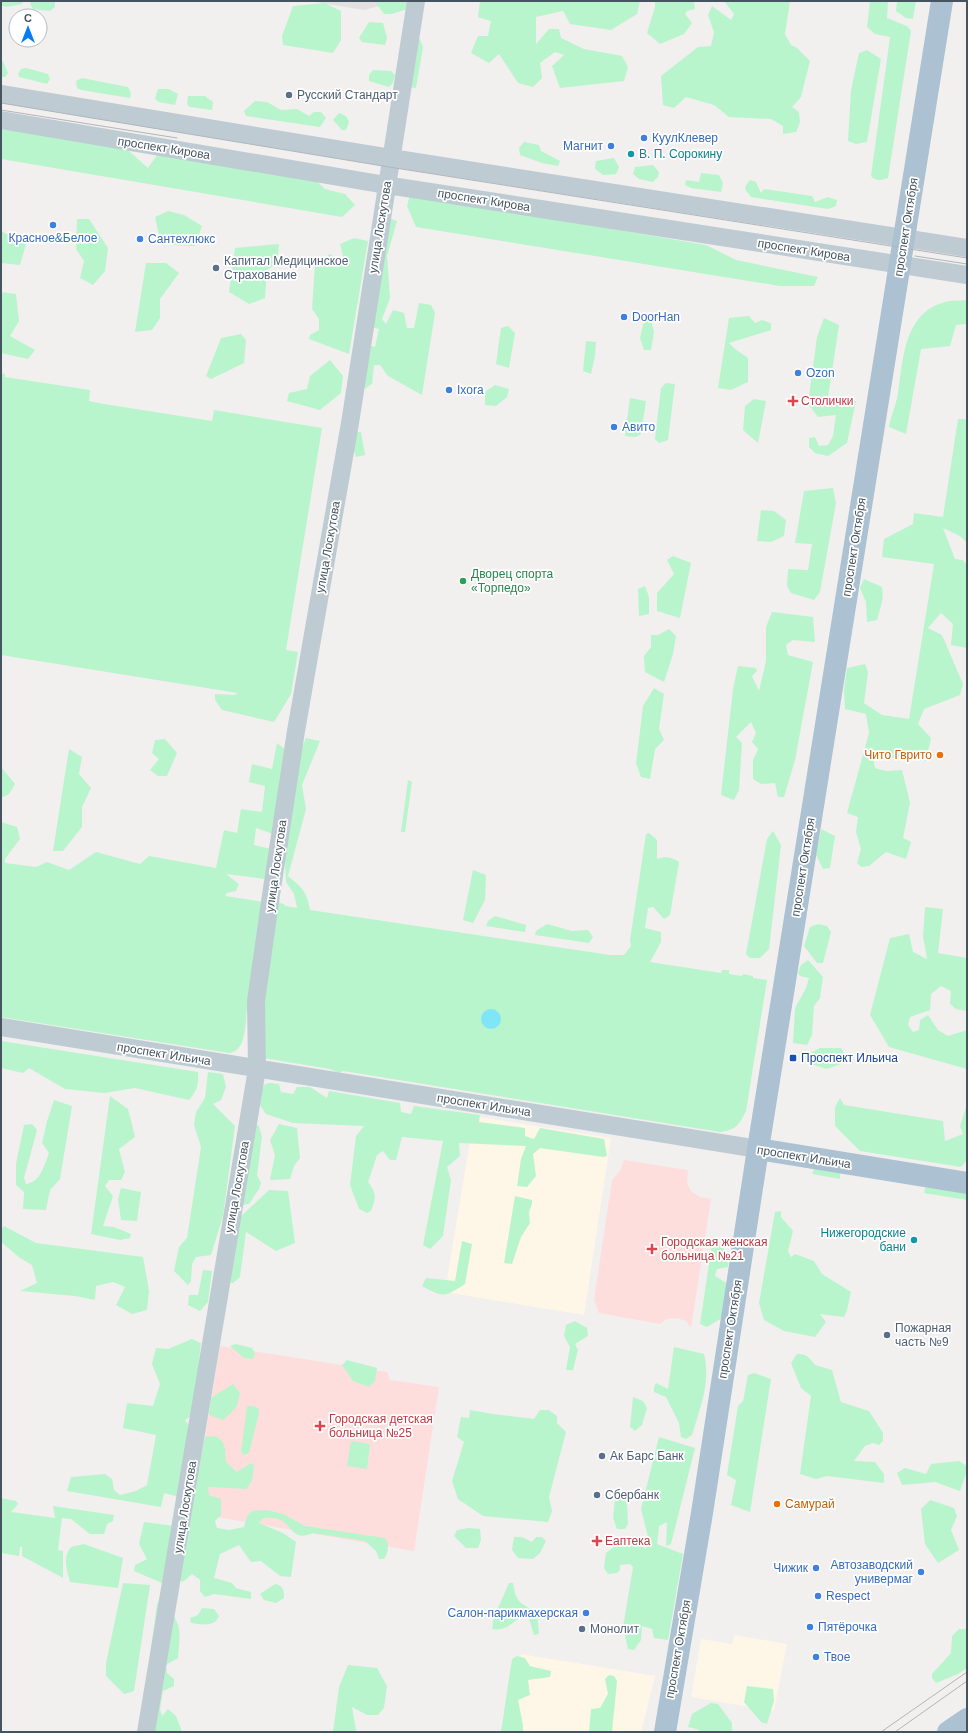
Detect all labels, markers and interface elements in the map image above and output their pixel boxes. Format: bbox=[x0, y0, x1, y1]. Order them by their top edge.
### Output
north arrow bbox=[8, 8, 48, 48]
text: С bbox=[24, 12, 32, 24]
place label: Русский Стандарт bbox=[297, 88, 398, 102]
marker: Русский Стандарт bbox=[284, 90, 294, 100]
place label: КуулКлевер bbox=[652, 131, 718, 145]
marker: КуулКлевер bbox=[639, 133, 649, 143]
street label: проспект Кирова bbox=[117, 134, 211, 162]
place label: Магнит bbox=[563, 139, 603, 153]
marker: Магнит bbox=[606, 141, 616, 151]
place label: В. П. Сорокину bbox=[639, 147, 722, 161]
marker: В. П. Сорокину bbox=[626, 149, 636, 159]
street label: проспект Октября bbox=[891, 177, 921, 277]
street label: улица Лоскутова bbox=[366, 180, 394, 274]
street label: проспект Кирова bbox=[437, 186, 531, 214]
marker: Красное&Белое bbox=[48, 220, 58, 230]
place label: Красное&Белое bbox=[9, 231, 98, 245]
place label: Сантехлюкс bbox=[148, 232, 215, 246]
marker: Сантехлюкс bbox=[135, 234, 145, 244]
street label: проспект Кирова bbox=[757, 236, 851, 264]
place label: Капитал Медицинское Страхование bbox=[224, 254, 349, 282]
marker: Капитал Медицинское Страхование bbox=[211, 263, 221, 273]
place label: DoorHan bbox=[632, 310, 680, 324]
marker: DoorHan bbox=[619, 312, 629, 322]
place label: Ozon bbox=[806, 366, 835, 380]
marker: Ozon bbox=[793, 368, 803, 378]
place label: Ixora bbox=[457, 383, 484, 397]
marker: Ixora bbox=[444, 385, 454, 395]
place label: Столички bbox=[801, 394, 853, 408]
marker: Столички bbox=[788, 396, 798, 406]
place label: Авито bbox=[622, 420, 655, 434]
marker: Авито bbox=[609, 422, 619, 432]
street label: проспект Октября bbox=[839, 497, 869, 597]
street label: улица Лоскутова bbox=[313, 500, 343, 594]
place label: Дворец спорта «Торпедо» bbox=[471, 567, 554, 595]
marker: Дворец спорта «Торпедо» bbox=[458, 576, 468, 586]
place label: Чито Гврито bbox=[864, 748, 932, 762]
marker: Чито Гврито bbox=[935, 750, 945, 760]
street label: проспект Октября bbox=[788, 817, 818, 917]
street label: улица Лоскутова bbox=[263, 819, 289, 913]
street label: проспект Ильича bbox=[116, 1040, 212, 1068]
place label: Проспект Ильича bbox=[801, 1051, 898, 1065]
marker: Проспект Ильича bbox=[788, 1053, 798, 1063]
street label: проспект Ильича bbox=[436, 1091, 532, 1119]
street label: улица Лоскутова bbox=[222, 1140, 252, 1234]
street label: проспект Ильича bbox=[756, 1143, 852, 1171]
place label: Нижегородские бани bbox=[820, 1226, 906, 1254]
place label: Городская женская больница №21 bbox=[661, 1235, 768, 1263]
marker: Нижегородские бани bbox=[909, 1235, 919, 1245]
marker: Городская женская больница №21 bbox=[646, 1243, 658, 1255]
street label: проспект Октября bbox=[715, 1279, 745, 1379]
place label: Пожарная часть №9 bbox=[895, 1321, 951, 1349]
marker: Пожарная часть №9 bbox=[882, 1330, 892, 1340]
place label: Городская детская больница №25 bbox=[329, 1412, 433, 1440]
marker: Городская детская больница №25 bbox=[314, 1420, 326, 1432]
place label: Ак Барс Банк bbox=[610, 1449, 684, 1463]
marker: Ак Барс Банк bbox=[597, 1451, 607, 1461]
street label: улица Лоскутова bbox=[171, 1460, 199, 1554]
place label: Сбербанк bbox=[605, 1488, 660, 1502]
marker: Сбербанк bbox=[592, 1490, 602, 1500]
place label: Самурай bbox=[785, 1497, 835, 1511]
marker: Самурай bbox=[772, 1499, 782, 1509]
place label: Еаптека bbox=[605, 1534, 651, 1548]
marker: Еаптека bbox=[592, 1536, 602, 1546]
place label: Автозаводский универмаг bbox=[831, 1558, 914, 1586]
place label: Чижик bbox=[773, 1561, 809, 1575]
marker: Чижик bbox=[811, 1563, 821, 1573]
marker: Автозаводский универмаг bbox=[916, 1567, 926, 1577]
place label: Respect bbox=[826, 1589, 871, 1603]
marker: Respect bbox=[813, 1591, 823, 1601]
street label: проспект Октября bbox=[662, 1599, 694, 1699]
place label: Салон-парикмахерская bbox=[447, 1606, 578, 1620]
marker: Салон-парикмахерская bbox=[581, 1608, 591, 1618]
place label: Пятёрочка bbox=[818, 1620, 877, 1634]
place label: Монолит bbox=[590, 1622, 640, 1636]
marker: Пятёрочка bbox=[805, 1622, 815, 1632]
marker: Монолит bbox=[577, 1624, 587, 1634]
place label: Твое bbox=[824, 1650, 851, 1664]
marker: Твое bbox=[811, 1652, 821, 1662]

